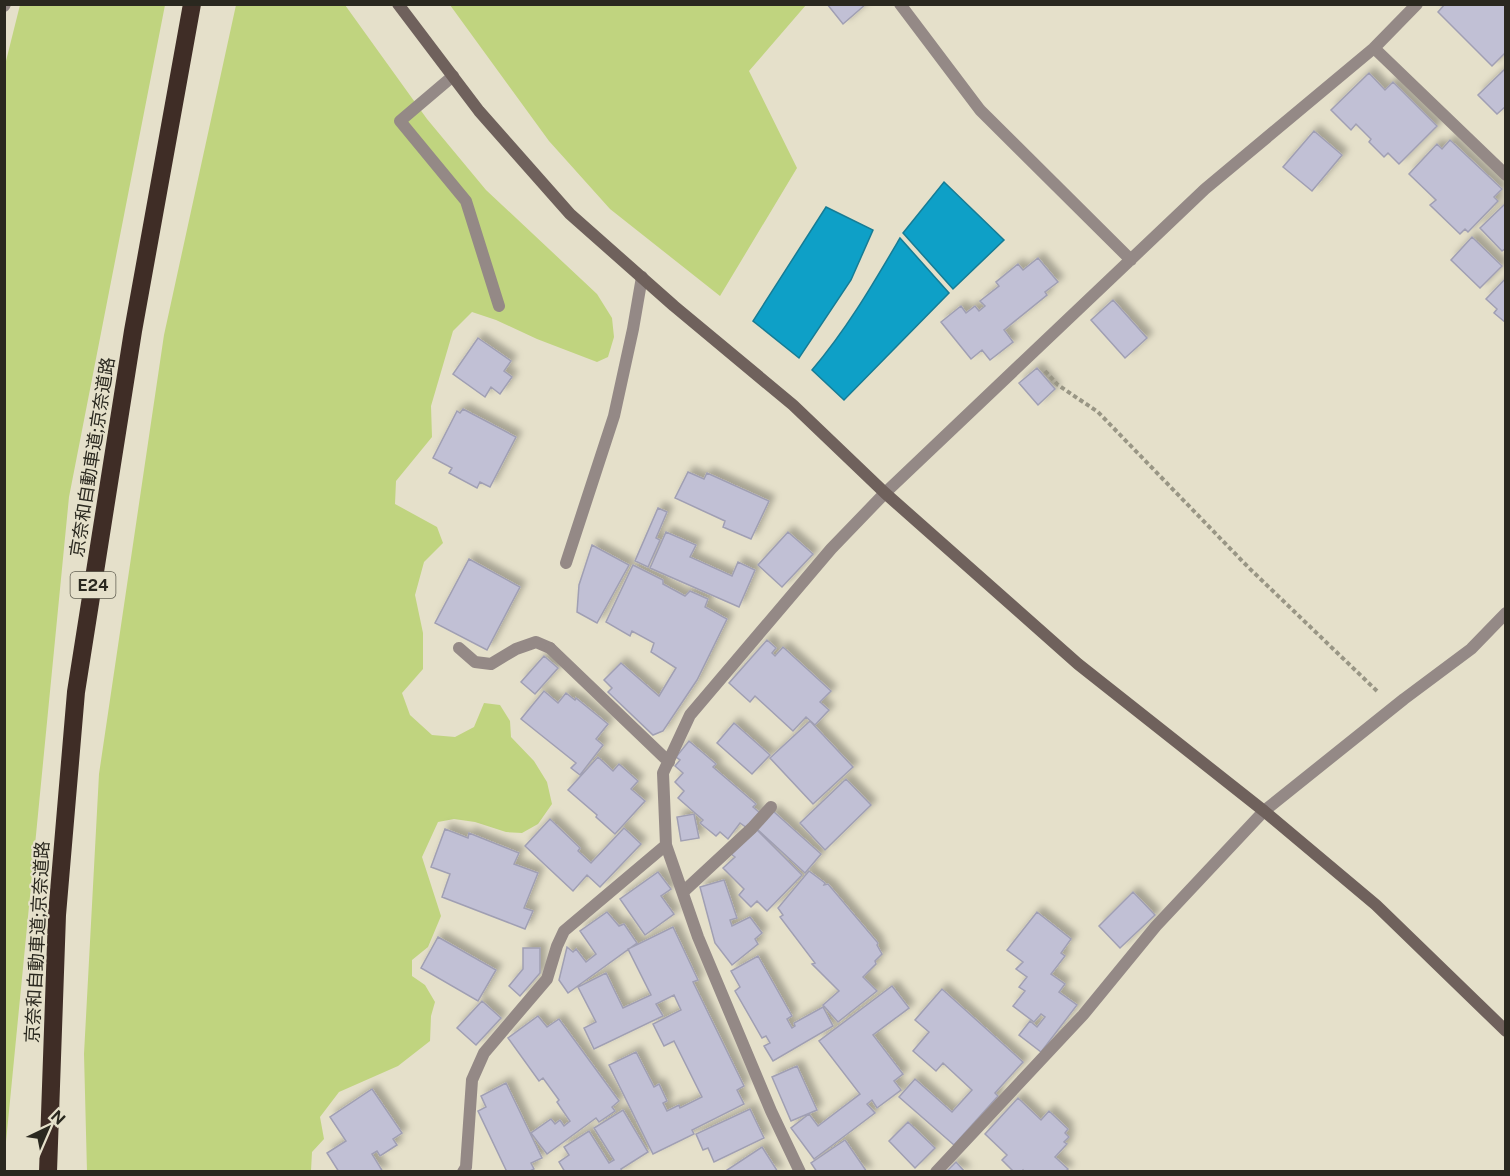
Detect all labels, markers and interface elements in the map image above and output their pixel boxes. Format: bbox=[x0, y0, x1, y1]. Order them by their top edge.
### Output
street label: 京奈和自動車道;京奈道路 bbox=[66, 355, 118, 559]
road number: E24 bbox=[70, 572, 116, 598]
street label: 京奈和自動車道;京奈道路 bbox=[21, 840, 53, 1044]
north arrow bbox=[18, 1098, 78, 1158]
text: N bbox=[47, 1106, 69, 1129]

